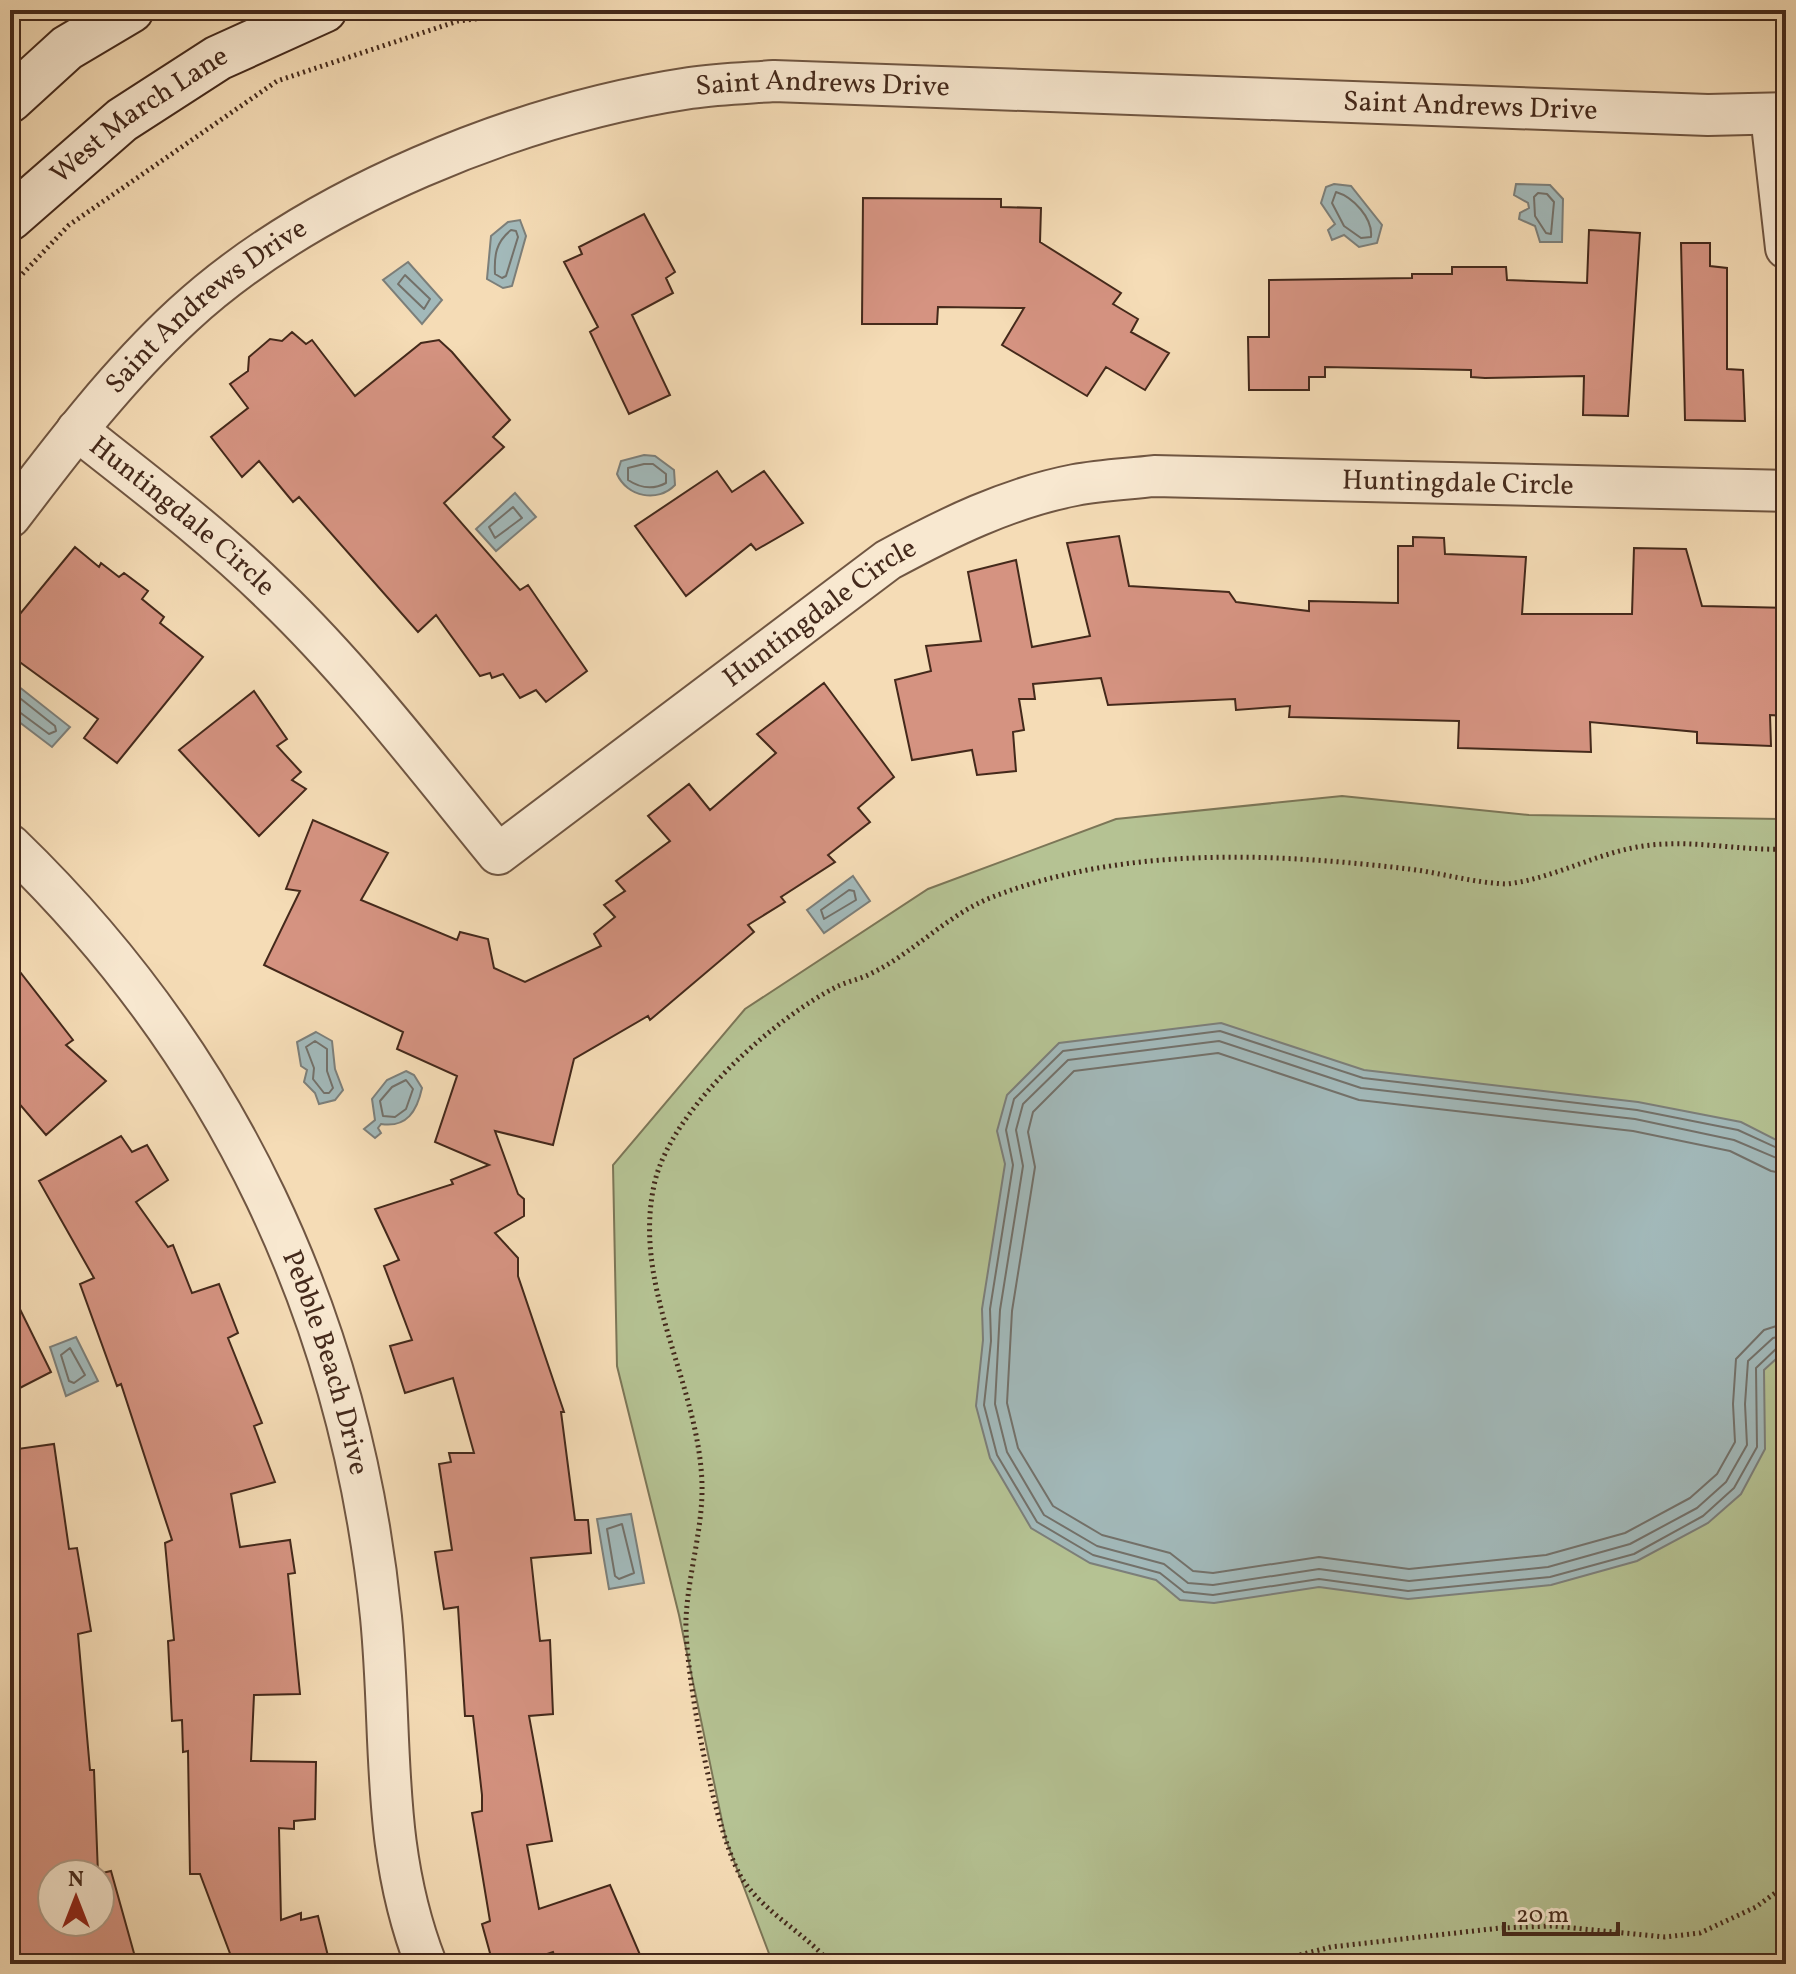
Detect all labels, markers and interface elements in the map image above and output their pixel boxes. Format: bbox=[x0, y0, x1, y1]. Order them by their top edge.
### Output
street label: West March Lane bbox=[42, 37, 234, 193]
street label: Saint Andrews Drive bbox=[693, 61, 951, 107]
street label: Saint Andrews Drive bbox=[1342, 82, 1598, 130]
street label: Saint Andrews Drive bbox=[97, 209, 315, 403]
street label: Huntingdale Circle bbox=[81, 427, 284, 605]
street label: Huntingdale Circle bbox=[1342, 461, 1574, 505]
street label: Huntingdale Circle bbox=[715, 529, 923, 697]
street label: Pebble Beach Drive bbox=[272, 1244, 378, 1479]
north arrow bbox=[36, 1858, 116, 1938]
text: N bbox=[68, 1865, 84, 1896]
scale bar bbox=[1504, 1886, 1618, 1936]
text: 20 m bbox=[1516, 1899, 1569, 1933]

